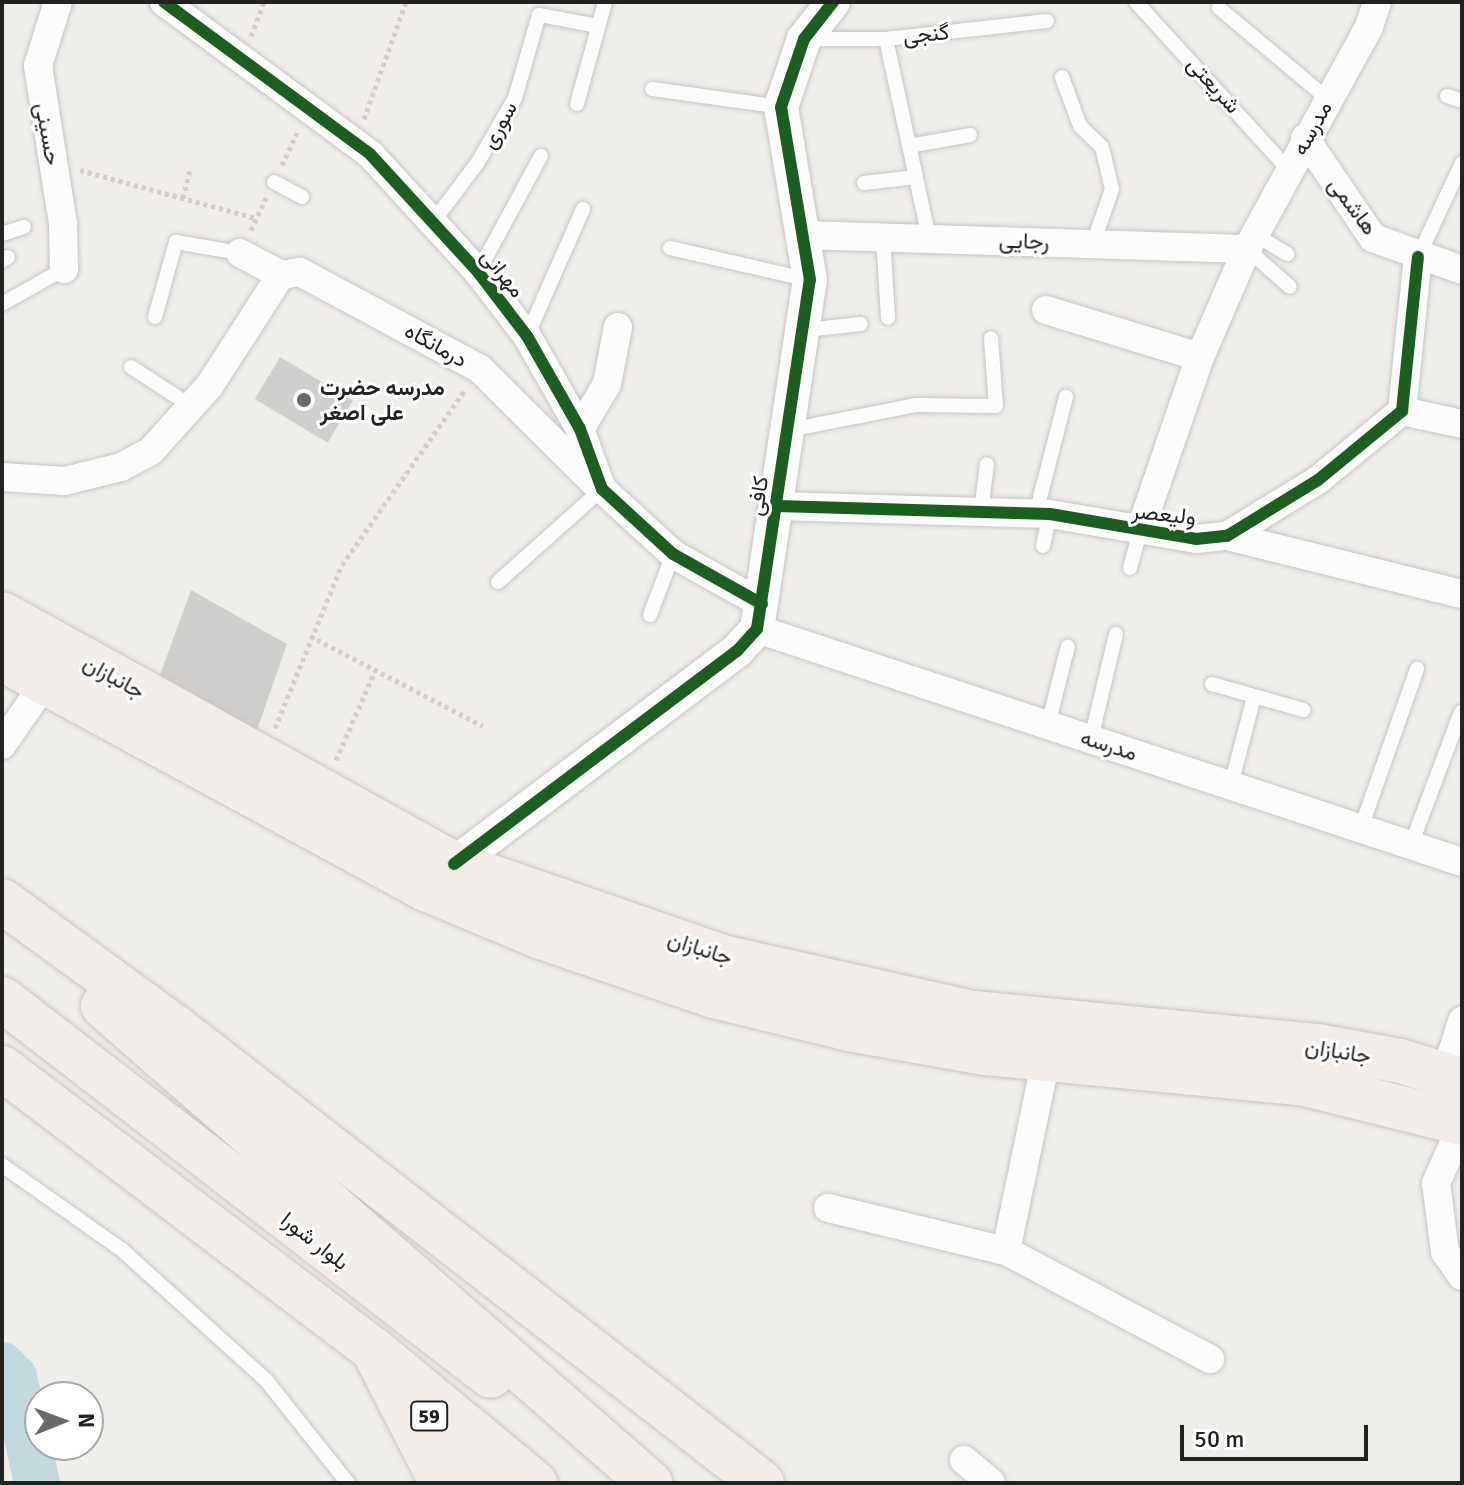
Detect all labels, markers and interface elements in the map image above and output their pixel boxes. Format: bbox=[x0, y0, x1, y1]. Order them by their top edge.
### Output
street label: گنجی bbox=[902, 18, 950, 50]
street label: شریعتی bbox=[1182, 51, 1246, 119]
street label: مدرسه bbox=[1286, 96, 1338, 160]
street label: سوری bbox=[475, 97, 523, 153]
street label: حسینی bbox=[30, 101, 66, 167]
street label: هاشمی bbox=[1323, 172, 1383, 240]
street label: رجایی bbox=[998, 227, 1050, 255]
street label: مهرانی bbox=[475, 243, 531, 303]
street label: درمانگاه bbox=[400, 317, 472, 373]
place label: مدرسه حضرت علی اصغر bbox=[320, 374, 445, 426]
marker: مدرسه حضرت علی اصغر bbox=[295, 391, 313, 409]
street label: کافی bbox=[742, 474, 774, 518]
street label: ولیعصر bbox=[1131, 498, 1197, 530]
street label: جانبازان bbox=[79, 649, 149, 705]
street label: مدرسه bbox=[1077, 723, 1141, 767]
street label: جانبازان bbox=[664, 925, 736, 971]
street label: جانبازان bbox=[1303, 1033, 1373, 1069]
street label: بلوار شورا bbox=[276, 1206, 354, 1276]
north arrow bbox=[24, 1381, 104, 1461]
road number: 59 bbox=[409, 1400, 449, 1432]
scale bar bbox=[1184, 1409, 1372, 1459]
text: N bbox=[73, 1413, 100, 1428]
text: 50 m bbox=[1194, 1424, 1244, 1454]

